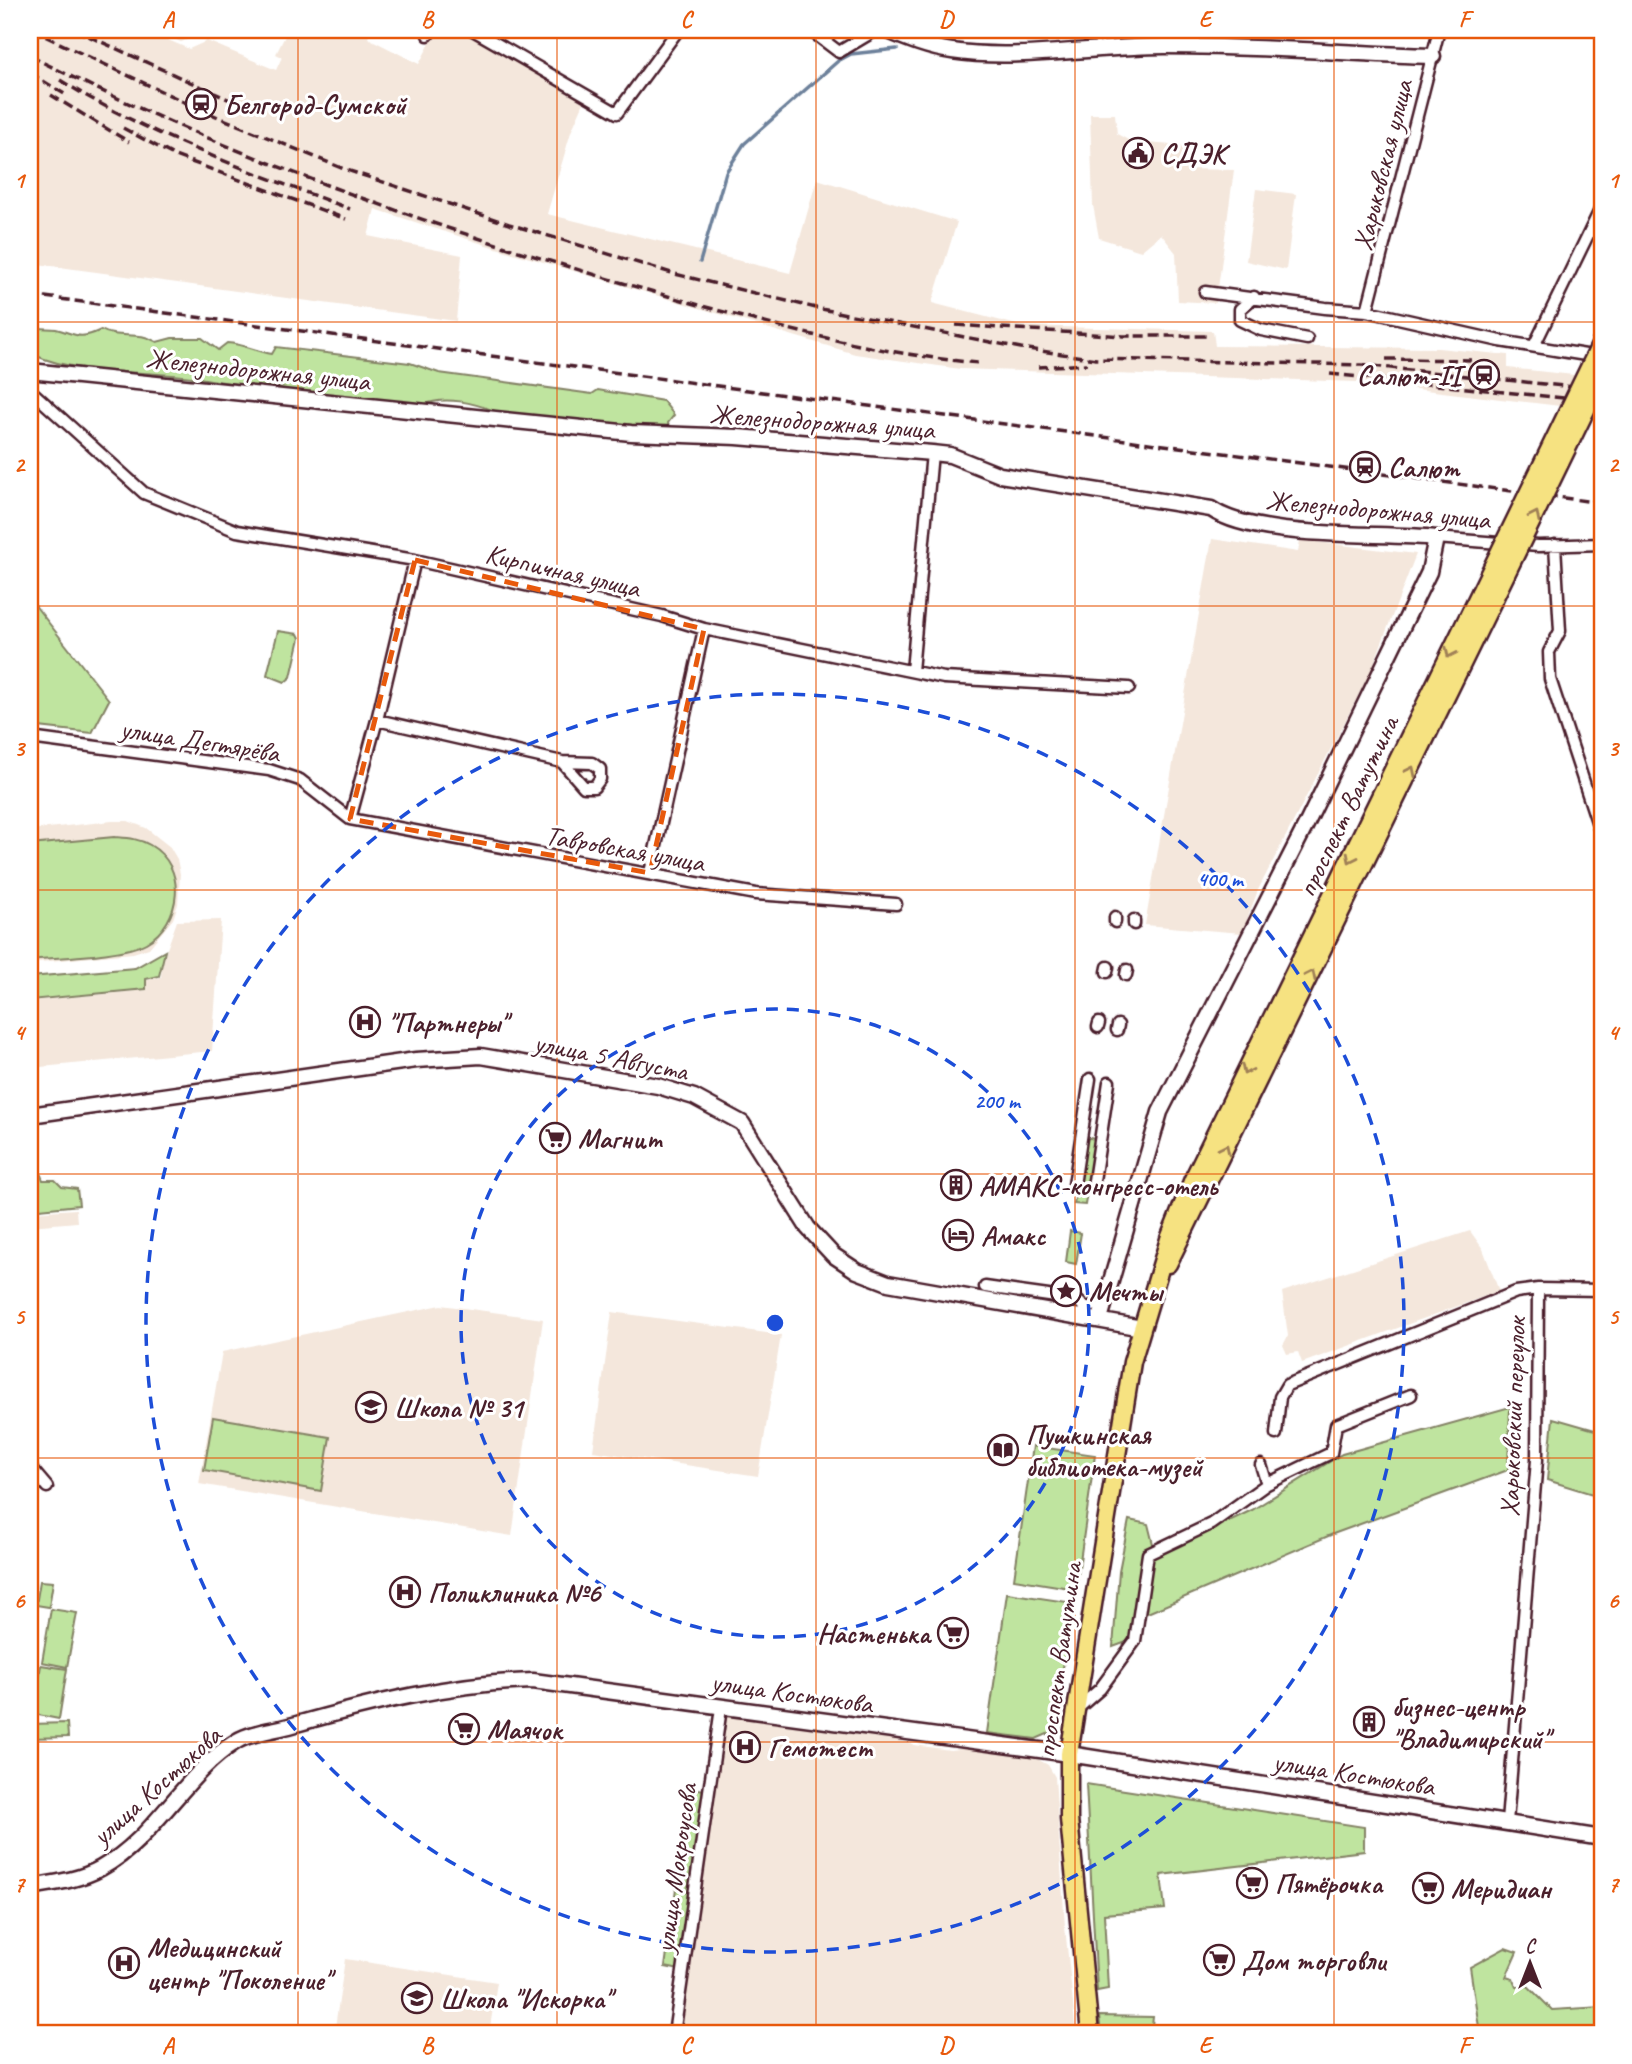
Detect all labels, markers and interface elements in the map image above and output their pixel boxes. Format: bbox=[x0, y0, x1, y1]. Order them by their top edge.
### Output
text: A bbox=[162, 5, 176, 34]
text: B bbox=[421, 5, 435, 34]
text: C bbox=[681, 5, 695, 34]
text: D bbox=[939, 5, 955, 34]
text: E bbox=[1199, 5, 1215, 34]
text: F bbox=[1459, 5, 1475, 34]
street label: Харьковская улица bbox=[1344, 75, 1421, 254]
station icon: Белгород-Сумской bbox=[184, 87, 218, 121]
place label: Белгород-Сумской bbox=[224, 87, 408, 122]
public building icon: СДЭК bbox=[1121, 136, 1155, 170]
place label: СДЭК bbox=[1161, 136, 1231, 171]
text: 1 bbox=[14, 166, 27, 195]
text: 1 bbox=[1608, 166, 1621, 195]
street label: Железнодорожная улица bbox=[144, 340, 373, 399]
place label: Салют-II bbox=[1357, 358, 1467, 393]
station icon: Салют-II bbox=[1467, 358, 1501, 392]
street label: Железнодорожная улица bbox=[708, 396, 937, 447]
text: 2 bbox=[14, 450, 27, 479]
station icon: Салют bbox=[1348, 450, 1382, 484]
place label: Салют bbox=[1388, 450, 1461, 485]
text: 2 bbox=[1608, 450, 1621, 479]
street label: Железнодорожная улица bbox=[1264, 482, 1493, 537]
one-way arrow bbox=[1526, 511, 1540, 523]
street label: Кирпичная улица bbox=[482, 536, 645, 606]
one-way arrow bbox=[1445, 646, 1459, 658]
street label: проспект Ватутина bbox=[1289, 708, 1407, 902]
street label: улица Дегтярёва bbox=[116, 710, 284, 771]
text: 3 bbox=[14, 734, 27, 763]
text: 3 bbox=[1608, 734, 1621, 763]
one-way arrow bbox=[1403, 766, 1417, 778]
street label: Тавровская улица bbox=[543, 817, 709, 880]
one-way arrow bbox=[1345, 851, 1359, 863]
text: 400 m bbox=[1197, 866, 1245, 892]
one-way arrow bbox=[1302, 970, 1316, 982]
hospital icon: "Партнеры" bbox=[348, 1005, 382, 1039]
place label: "Партнеры" bbox=[388, 1005, 513, 1040]
text: 4 bbox=[14, 1018, 27, 1047]
text: 4 bbox=[1608, 1018, 1621, 1047]
street label: улица 5 Августа bbox=[529, 1024, 692, 1089]
one-way arrow bbox=[1241, 1063, 1255, 1075]
text: 200 m bbox=[974, 1088, 1022, 1114]
supermarket icon: Магнит bbox=[538, 1121, 572, 1155]
place label: Магнит bbox=[578, 1121, 664, 1156]
one-way arrow bbox=[1217, 1144, 1231, 1156]
building icon: АМАКС-конгресс-отель bbox=[939, 1168, 973, 1202]
place label: АМАКС-конгресс-отель bbox=[979, 1168, 1220, 1203]
hotel icon: Амакс bbox=[941, 1218, 975, 1252]
place label: Амакс bbox=[981, 1218, 1046, 1253]
place icon: Мечты bbox=[1049, 1274, 1083, 1308]
place label: Мечты bbox=[1089, 1274, 1165, 1309]
text: 5 bbox=[14, 1302, 26, 1331]
text: 5 bbox=[1608, 1302, 1620, 1331]
centre of rings bbox=[763, 1311, 787, 1335]
street label: Харьковский переулок bbox=[1492, 1314, 1534, 1517]
school or university icon: Школа № 31 bbox=[354, 1390, 388, 1424]
place label: Школа № 31 bbox=[394, 1390, 526, 1425]
place label: Пушкинская библиотека-музей bbox=[1026, 1417, 1204, 1485]
library icon: Пушкинская библиотека-музей bbox=[986, 1433, 1020, 1467]
street label: проспект Ватутина bbox=[1027, 1558, 1090, 1760]
hospital icon: Поликлиника №6 bbox=[388, 1575, 422, 1609]
place label: Поликлиника №6 bbox=[428, 1575, 602, 1610]
text: 6 bbox=[14, 1586, 27, 1615]
text: 6 bbox=[1608, 1586, 1621, 1615]
place label: Настенька bbox=[817, 1616, 933, 1651]
supermarket icon: Настенька bbox=[936, 1616, 970, 1650]
street label: улица Костюкова bbox=[707, 1664, 877, 1721]
place label: бизнес-центр "Владимирский" bbox=[1392, 1689, 1555, 1756]
building icon: бизнес-центр "Владимирский" bbox=[1352, 1705, 1386, 1739]
supermarket icon: Маячок bbox=[447, 1712, 481, 1746]
place label: Маячок bbox=[487, 1712, 564, 1747]
street label: улица Костюкова bbox=[83, 1717, 230, 1854]
hospital icon: Гемотест bbox=[728, 1730, 762, 1764]
place label: Гемотест bbox=[768, 1730, 873, 1765]
street label: улица Костюкова bbox=[1269, 1743, 1439, 1804]
street label: улица Мокроусова bbox=[646, 1780, 705, 1957]
supermarket icon: Пятёрочка bbox=[1235, 1866, 1269, 1900]
place label: Пятёрочка bbox=[1275, 1866, 1384, 1901]
text: 7 bbox=[14, 1870, 27, 1899]
text: 7 bbox=[1608, 1870, 1621, 1899]
supermarket icon: Меридиан bbox=[1411, 1871, 1445, 1905]
place label: Меридиан bbox=[1451, 1871, 1553, 1906]
north arrow bbox=[1496, 1927, 1566, 1997]
place label: Медицинский центр "Поколение" bbox=[147, 1930, 337, 1997]
text: С bbox=[1525, 1935, 1537, 1959]
supermarket icon: Дом торговли bbox=[1202, 1943, 1236, 1977]
place label: Дом торговли bbox=[1242, 1943, 1388, 1978]
hospital icon: Медицинский центр "Поколение" bbox=[107, 1946, 141, 1980]
school or university icon: Школа "Искорка" bbox=[400, 1981, 434, 2015]
place label: Школа "Искорка" bbox=[440, 1981, 617, 2016]
text: A bbox=[162, 2031, 176, 2060]
text: B bbox=[421, 2031, 435, 2060]
text: C bbox=[681, 2031, 695, 2060]
text: D bbox=[939, 2031, 955, 2060]
text: E bbox=[1199, 2031, 1215, 2060]
text: F bbox=[1459, 2031, 1475, 2060]

